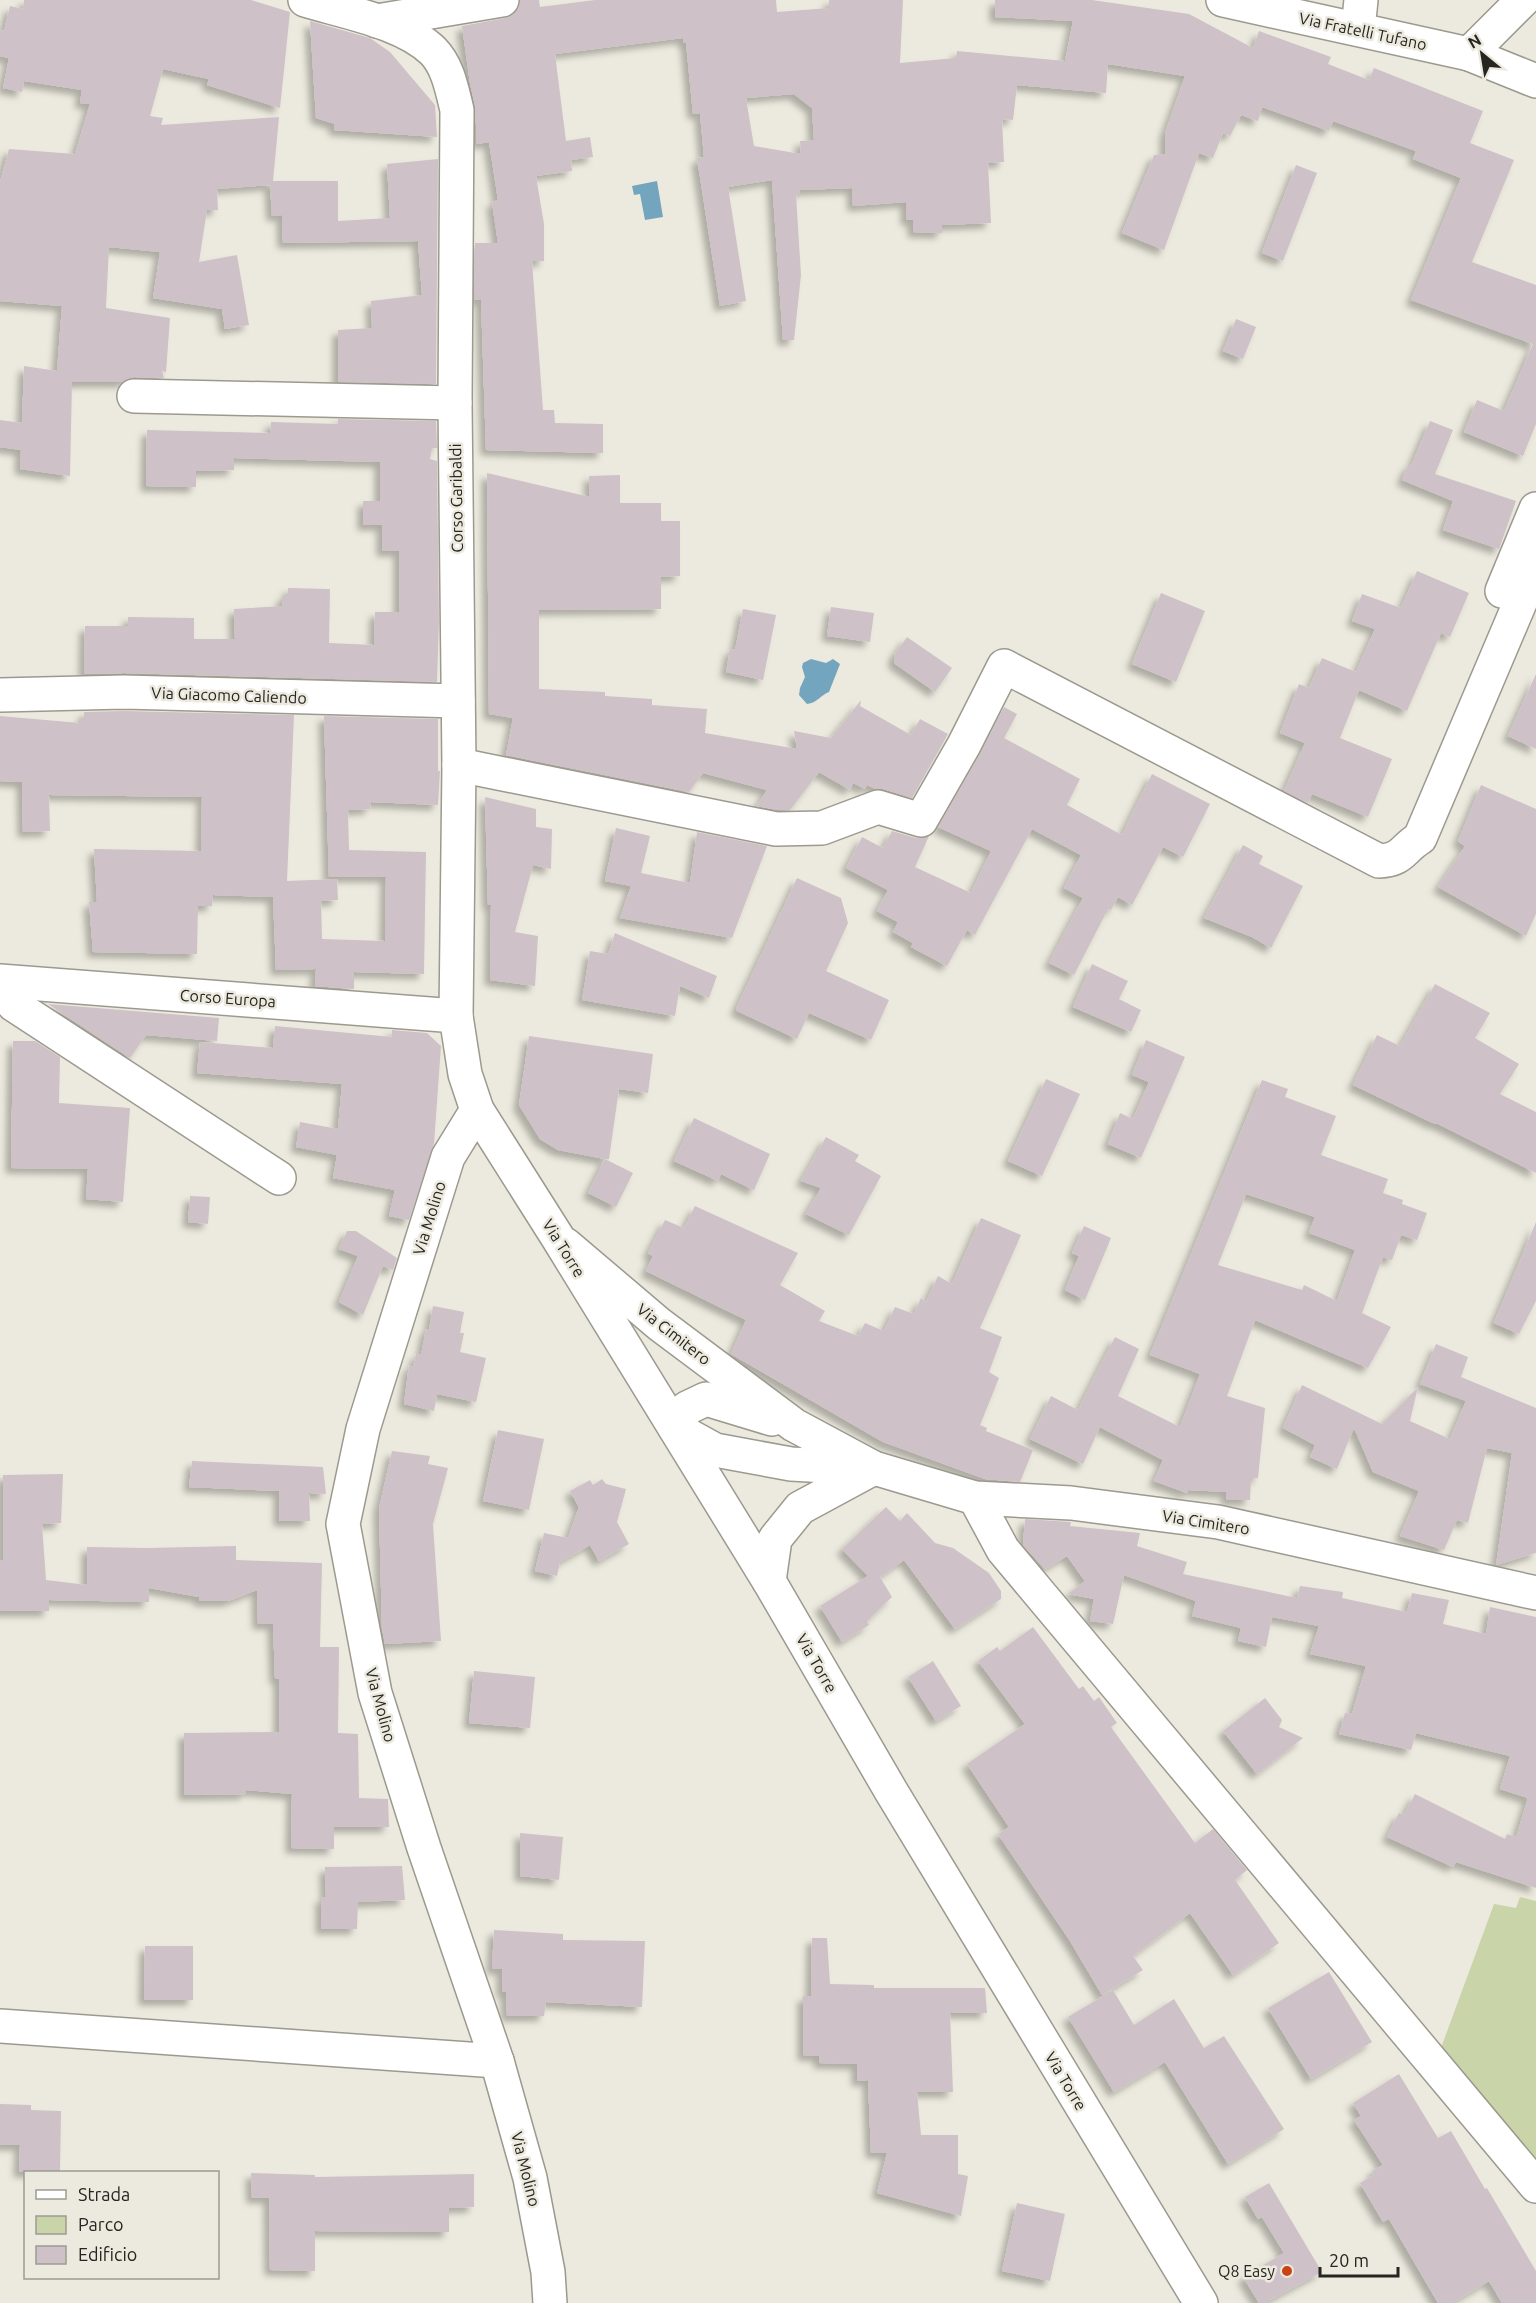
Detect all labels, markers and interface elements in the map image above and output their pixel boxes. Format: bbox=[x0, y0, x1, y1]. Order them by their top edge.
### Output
street label: Via Fratelli Tufano bbox=[1297, 9, 1429, 53]
north arrow bbox=[1452, 24, 1512, 84]
text: N bbox=[1465, 30, 1484, 52]
street label: Corso Garibaldi bbox=[446, 443, 466, 553]
street label: Via Giacomo Caliendo bbox=[151, 683, 307, 707]
street label: Corso Europa bbox=[179, 986, 277, 1010]
street label: Via Molino bbox=[409, 1179, 449, 1257]
street label: Via Torre bbox=[539, 1216, 589, 1280]
street label: Via Cimitero bbox=[634, 1300, 714, 1368]
street label: Via Cimitero bbox=[1161, 1506, 1251, 1538]
street label: Via Torre bbox=[793, 1630, 841, 1696]
street label: Via Molino bbox=[362, 1666, 400, 1744]
street label: Via Torre bbox=[1042, 2049, 1090, 2113]
street label: Via Molino bbox=[508, 2130, 544, 2208]
legend bbox=[24, 2171, 219, 2279]
text: Strada bbox=[78, 2184, 130, 2204]
text: Parco bbox=[78, 2214, 124, 2234]
scale bar bbox=[1320, 2240, 1398, 2278]
text: Edificio bbox=[78, 2244, 137, 2264]
text: 20 m bbox=[1329, 2250, 1369, 2270]
place label: Q8 Easy bbox=[1218, 2262, 1275, 2280]
marker: Q8 Easy bbox=[1280, 2264, 1294, 2278]

